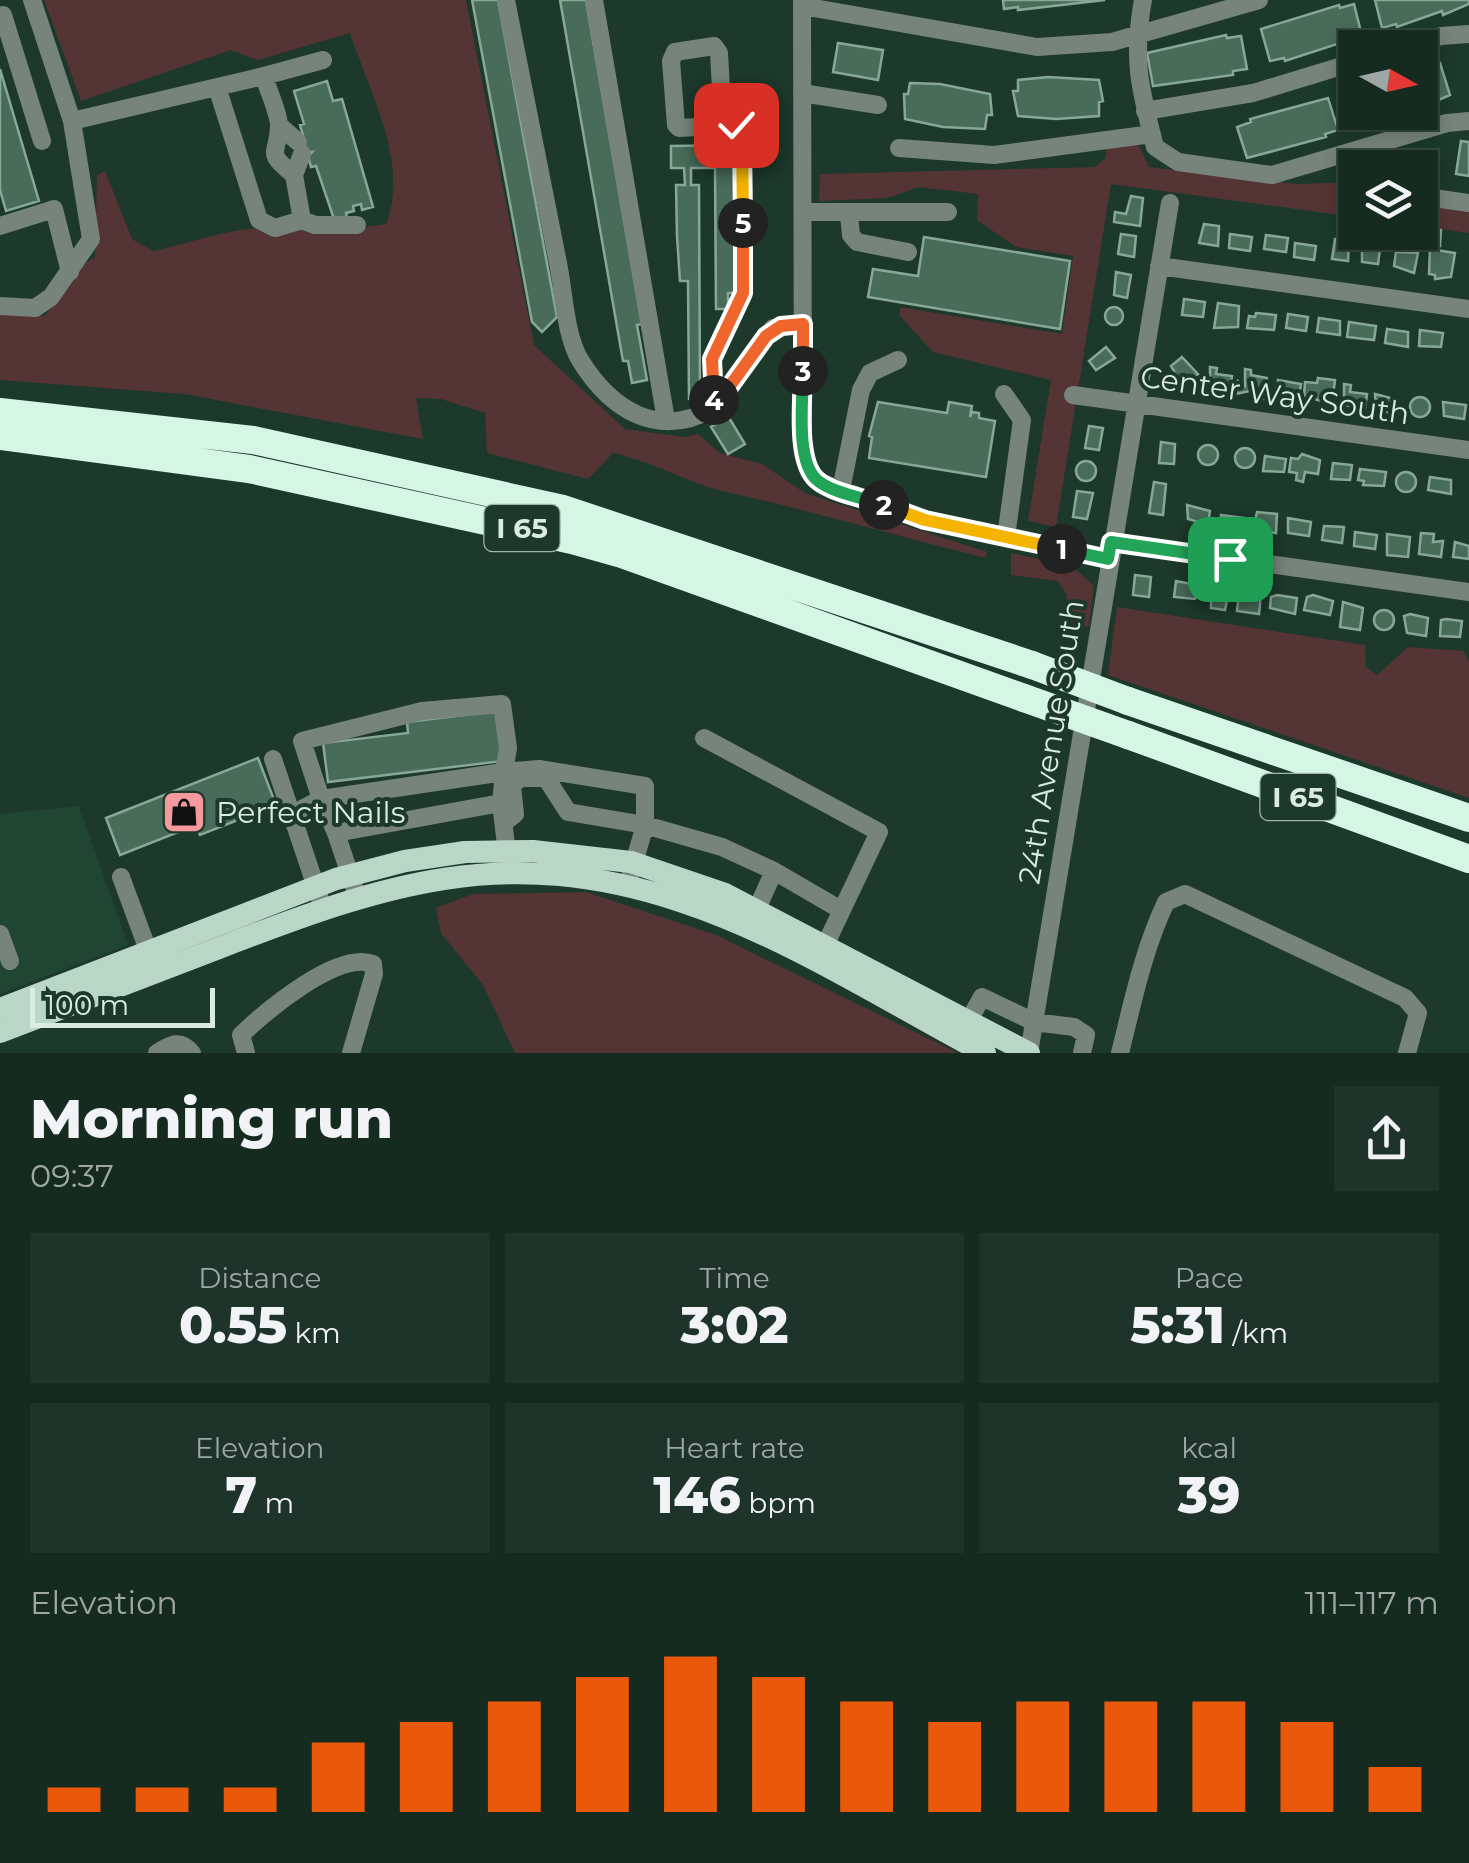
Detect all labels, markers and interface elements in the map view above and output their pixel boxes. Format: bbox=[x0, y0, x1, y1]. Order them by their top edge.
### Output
north arrow bbox=[1338, 30, 1438, 130]
map controls bbox=[1338, 30, 1438, 250]
pin bbox=[694, 83, 779, 168]
icon: check bbox=[709, 98, 764, 153]
button: layers bbox=[1338, 150, 1438, 250]
pin: 5 bbox=[718, 198, 768, 248]
text: 5 bbox=[735, 206, 751, 240]
pin: 3 bbox=[778, 346, 828, 396]
text: 3 bbox=[795, 354, 811, 388]
street label: Center Way South bbox=[1138, 358, 1412, 432]
pin: 4 bbox=[689, 375, 739, 425]
text: 4 bbox=[704, 383, 724, 417]
pin: 2 bbox=[859, 480, 909, 530]
text: 2 bbox=[876, 488, 892, 522]
road number: I 65 bbox=[484, 505, 560, 551]
pin bbox=[1188, 517, 1273, 602]
pin: 1 bbox=[1037, 524, 1087, 574]
text: 1 bbox=[1057, 532, 1067, 566]
icon: arrive bbox=[1203, 532, 1258, 587]
street label: 24th Avenue South bbox=[1010, 597, 1092, 887]
road number: I 65 bbox=[1260, 774, 1336, 820]
shop icon: Perfect Nails bbox=[161, 789, 207, 835]
place label: Perfect Nails bbox=[216, 794, 405, 831]
scale bar bbox=[30, 983, 215, 1028]
text: 100 m bbox=[45, 988, 129, 1022]
text: Morning run bbox=[30, 1085, 393, 1152]
button: share bbox=[1334, 1086, 1439, 1191]
text: 09:37 bbox=[30, 1156, 114, 1195]
text: Distance bbox=[198, 1261, 321, 1295]
text: Time bbox=[699, 1261, 770, 1295]
text: Pace bbox=[1175, 1261, 1243, 1295]
text: 0.55 bbox=[179, 1295, 287, 1356]
text: 3:02 bbox=[680, 1295, 789, 1356]
text: 5:31 bbox=[1130, 1295, 1225, 1356]
text: km bbox=[287, 1316, 341, 1350]
text: /km bbox=[1225, 1316, 1288, 1350]
text: Elevation bbox=[195, 1431, 325, 1465]
text: Heart rate bbox=[664, 1431, 805, 1465]
text: kcal bbox=[1181, 1431, 1237, 1465]
text: 7 bbox=[226, 1465, 257, 1526]
text: 146 bbox=[653, 1465, 741, 1526]
text: 39 bbox=[1178, 1465, 1240, 1526]
text: m bbox=[257, 1486, 294, 1520]
text: bpm bbox=[741, 1486, 816, 1520]
text: Elevation bbox=[30, 1583, 178, 1622]
text: 111–117 m bbox=[1305, 1583, 1439, 1622]

